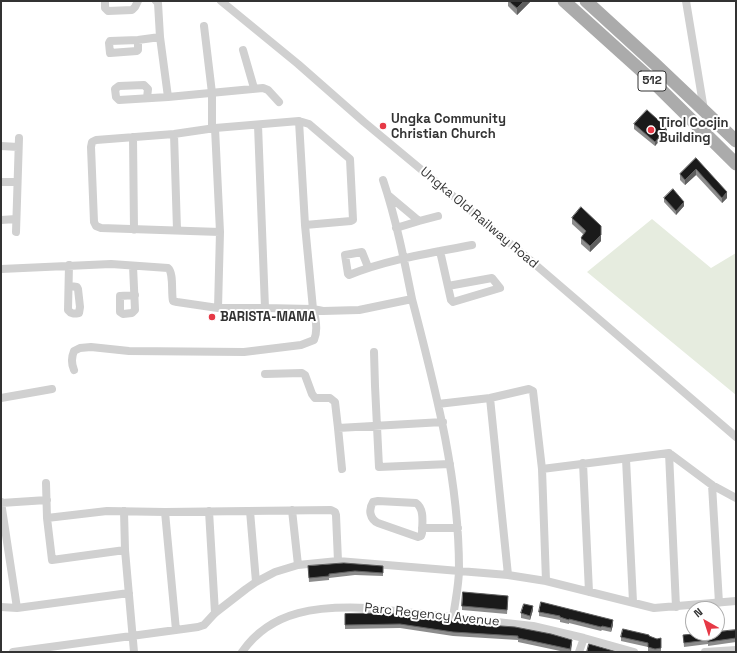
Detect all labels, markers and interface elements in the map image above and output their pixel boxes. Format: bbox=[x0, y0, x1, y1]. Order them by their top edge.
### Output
road number: 512 bbox=[638, 71, 666, 91]
place label: Ungka Community Christian Church bbox=[391, 111, 506, 142]
place label: Tirol Cocjin Building bbox=[659, 115, 728, 146]
marker: Ungka Community Christian Church bbox=[378, 121, 388, 131]
marker: Tirol Cocjin Building bbox=[646, 125, 656, 135]
street label: Ungka Old Railway Road bbox=[417, 164, 541, 272]
place label: BARISTA-MAMA bbox=[220, 309, 316, 325]
marker: BARISTA-MAMA bbox=[207, 312, 217, 322]
street label: Parc Regency Avenue bbox=[364, 600, 500, 630]
north arrow bbox=[685, 601, 725, 641]
text: N bbox=[691, 605, 705, 620]

